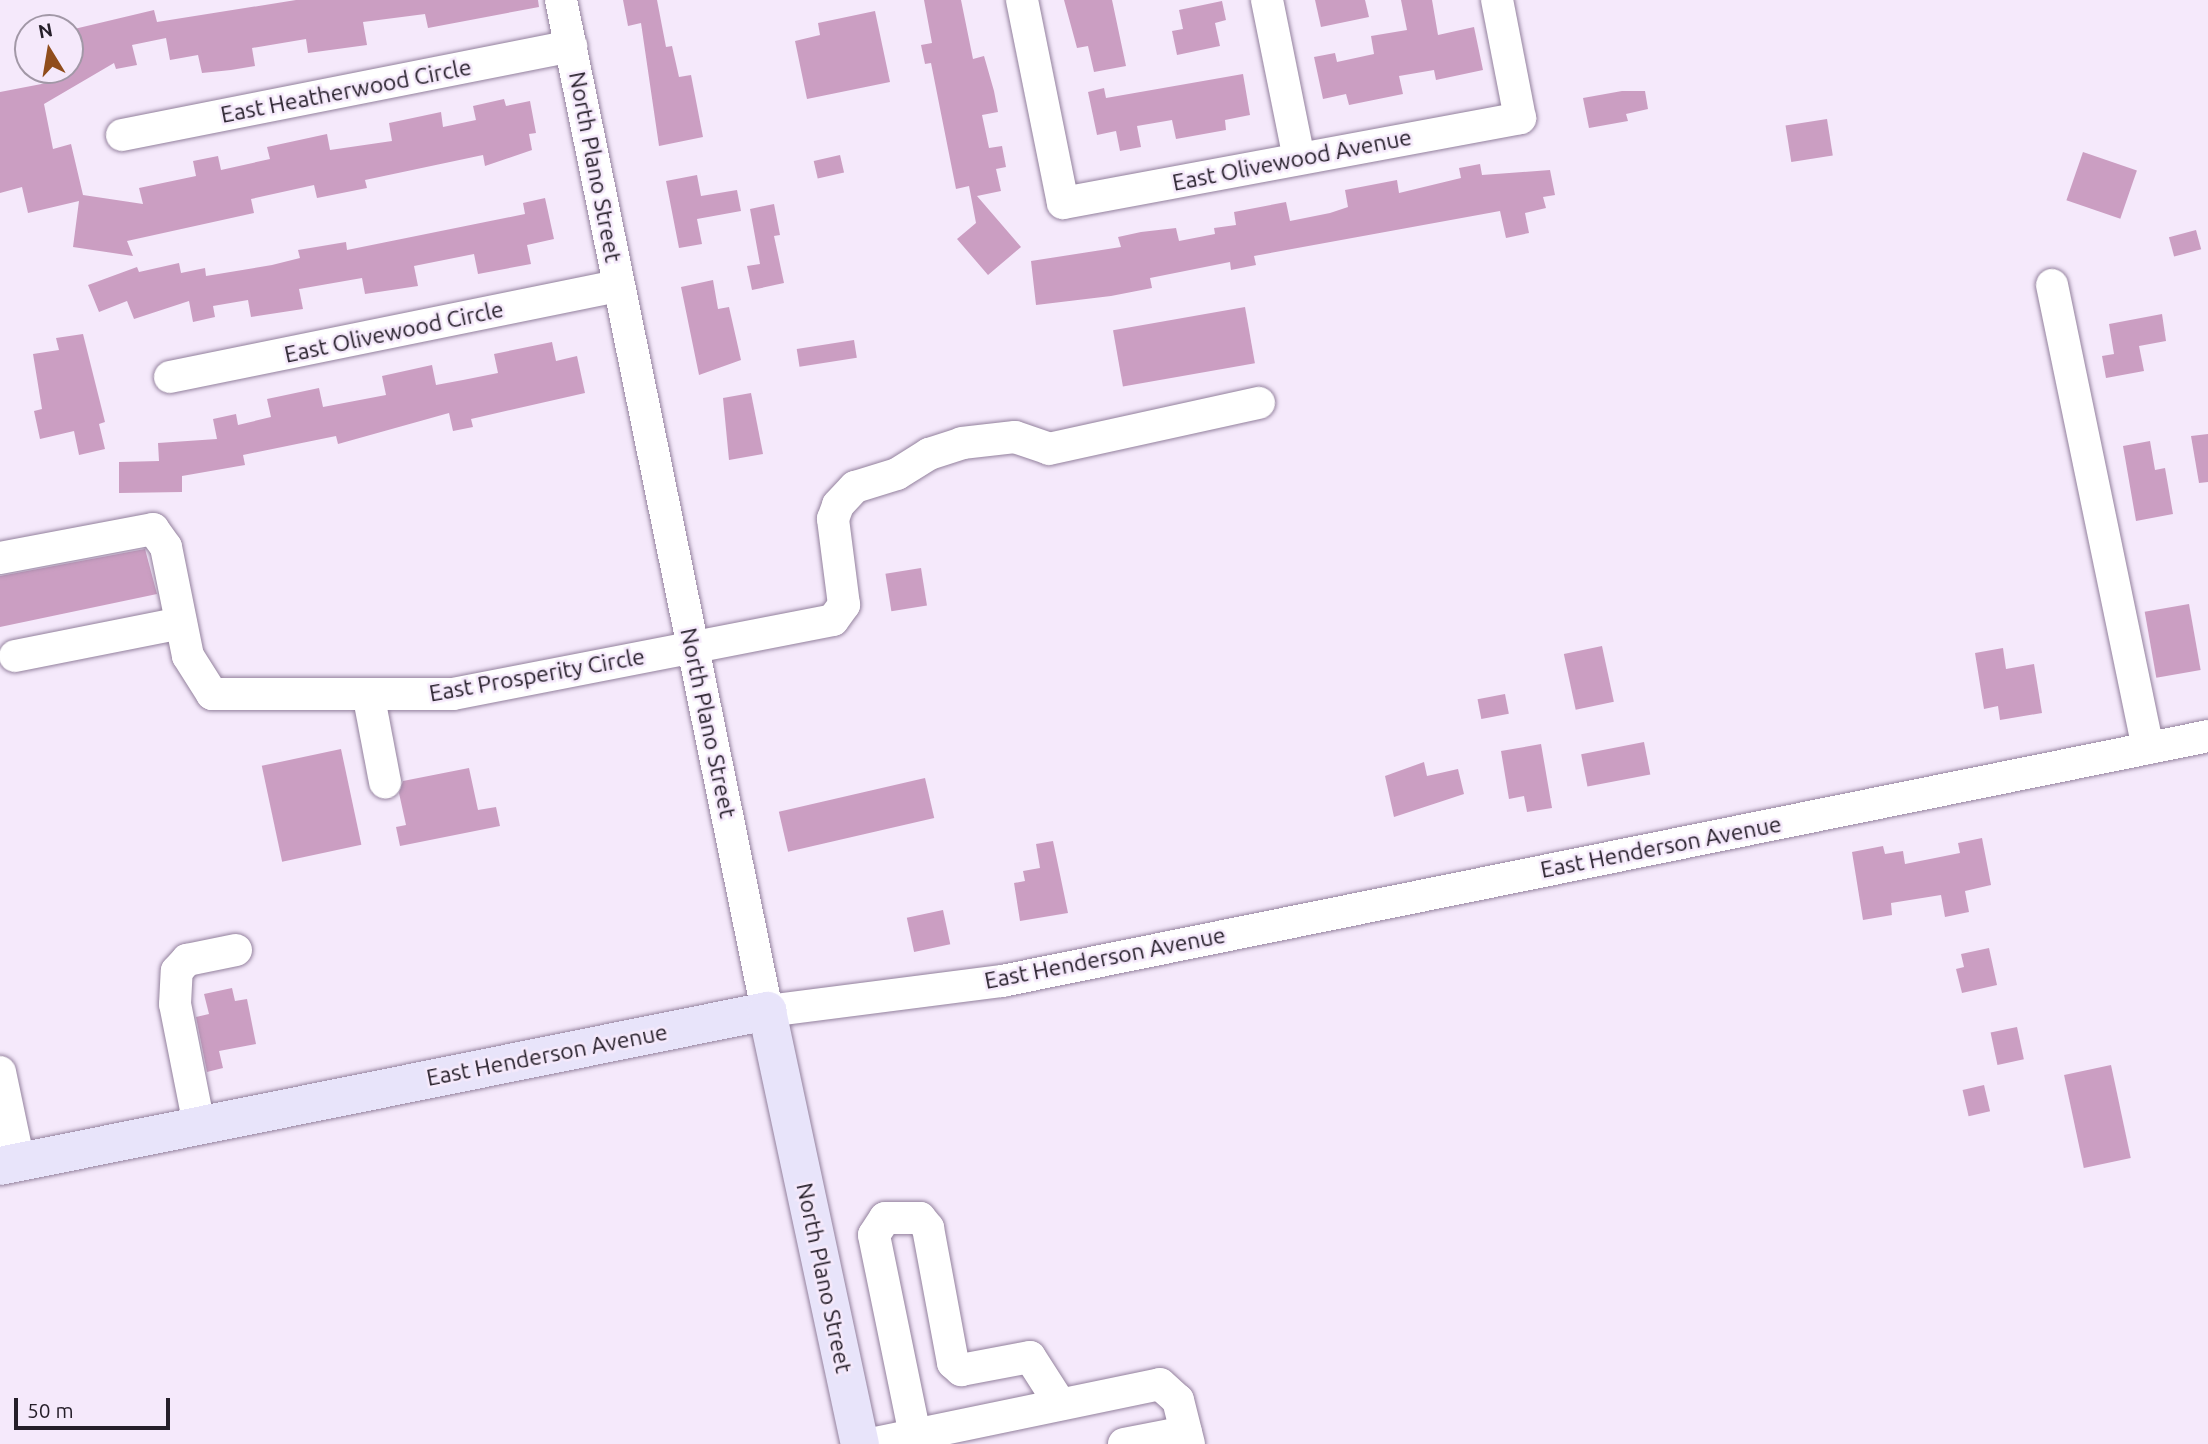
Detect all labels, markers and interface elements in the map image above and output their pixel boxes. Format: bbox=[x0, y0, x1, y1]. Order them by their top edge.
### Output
north arrow bbox=[14, 14, 84, 84]
text: N bbox=[36, 18, 54, 43]
street label: East Heatherwood Circle bbox=[218, 53, 474, 129]
street label: North Plano Street bbox=[563, 69, 627, 265]
street label: East Olivewood Avenue bbox=[1170, 123, 1414, 197]
street label: East Olivewood Circle bbox=[282, 295, 506, 369]
street label: North Plano Street bbox=[674, 625, 742, 821]
street label: East Prosperity Circle bbox=[427, 642, 647, 708]
street label: East Henderson Avenue bbox=[1538, 810, 1784, 884]
street label: East Henderson Avenue bbox=[982, 921, 1228, 995]
street label: East Henderson Avenue bbox=[424, 1018, 670, 1092]
street label: North Plano Street bbox=[790, 1180, 858, 1376]
scale bar bbox=[18, 1384, 173, 1428]
text: 50 m bbox=[27, 1398, 74, 1422]

